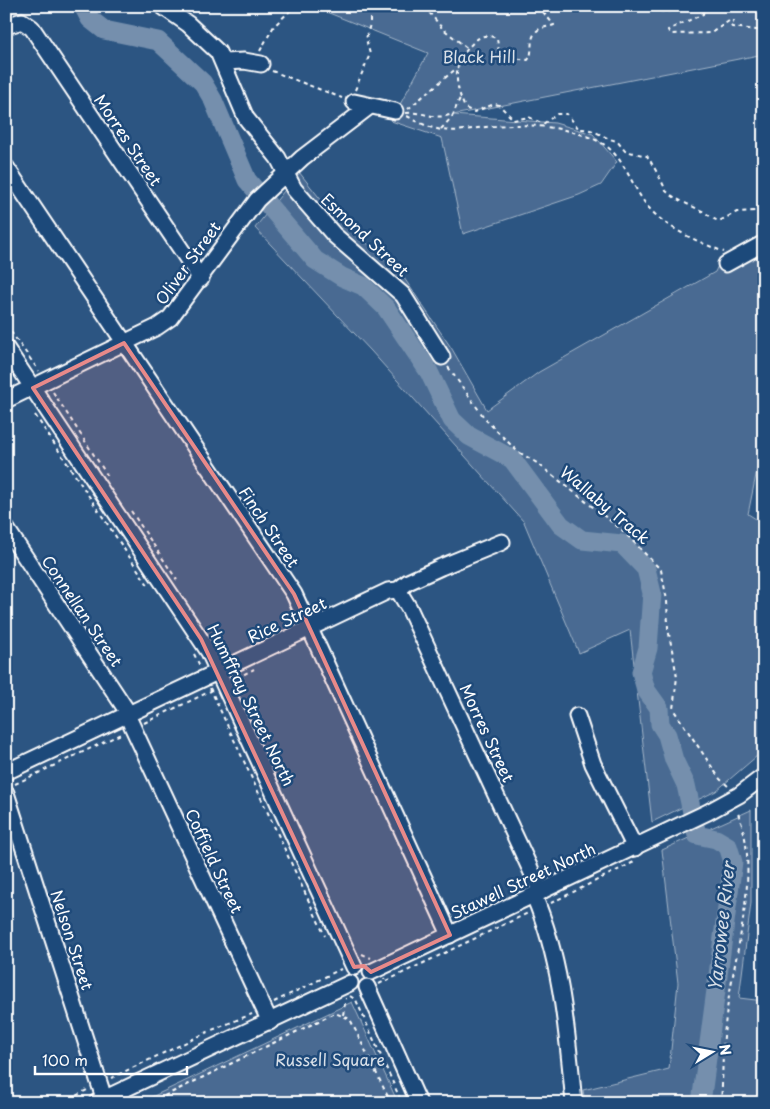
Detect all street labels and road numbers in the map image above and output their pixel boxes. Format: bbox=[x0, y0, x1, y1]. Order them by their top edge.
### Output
street label: Morres Street bbox=[89, 89, 169, 190]
street label: Esmond Street bbox=[316, 187, 415, 281]
street label: Oliver Street bbox=[149, 215, 226, 309]
street label: Wallaby Track bbox=[555, 459, 656, 549]
street label: Finch Street bbox=[234, 481, 306, 572]
street label: Connellan Street bbox=[37, 550, 129, 671]
street label: Rice Street bbox=[243, 590, 330, 648]
street label: Humffray Street North bbox=[202, 619, 302, 790]
street label: Morres Street bbox=[455, 679, 521, 786]
street label: Coffield Street bbox=[180, 804, 250, 917]
street label: Stawell Street North bbox=[446, 836, 599, 924]
street label: Nelson Street bbox=[46, 887, 101, 993]

